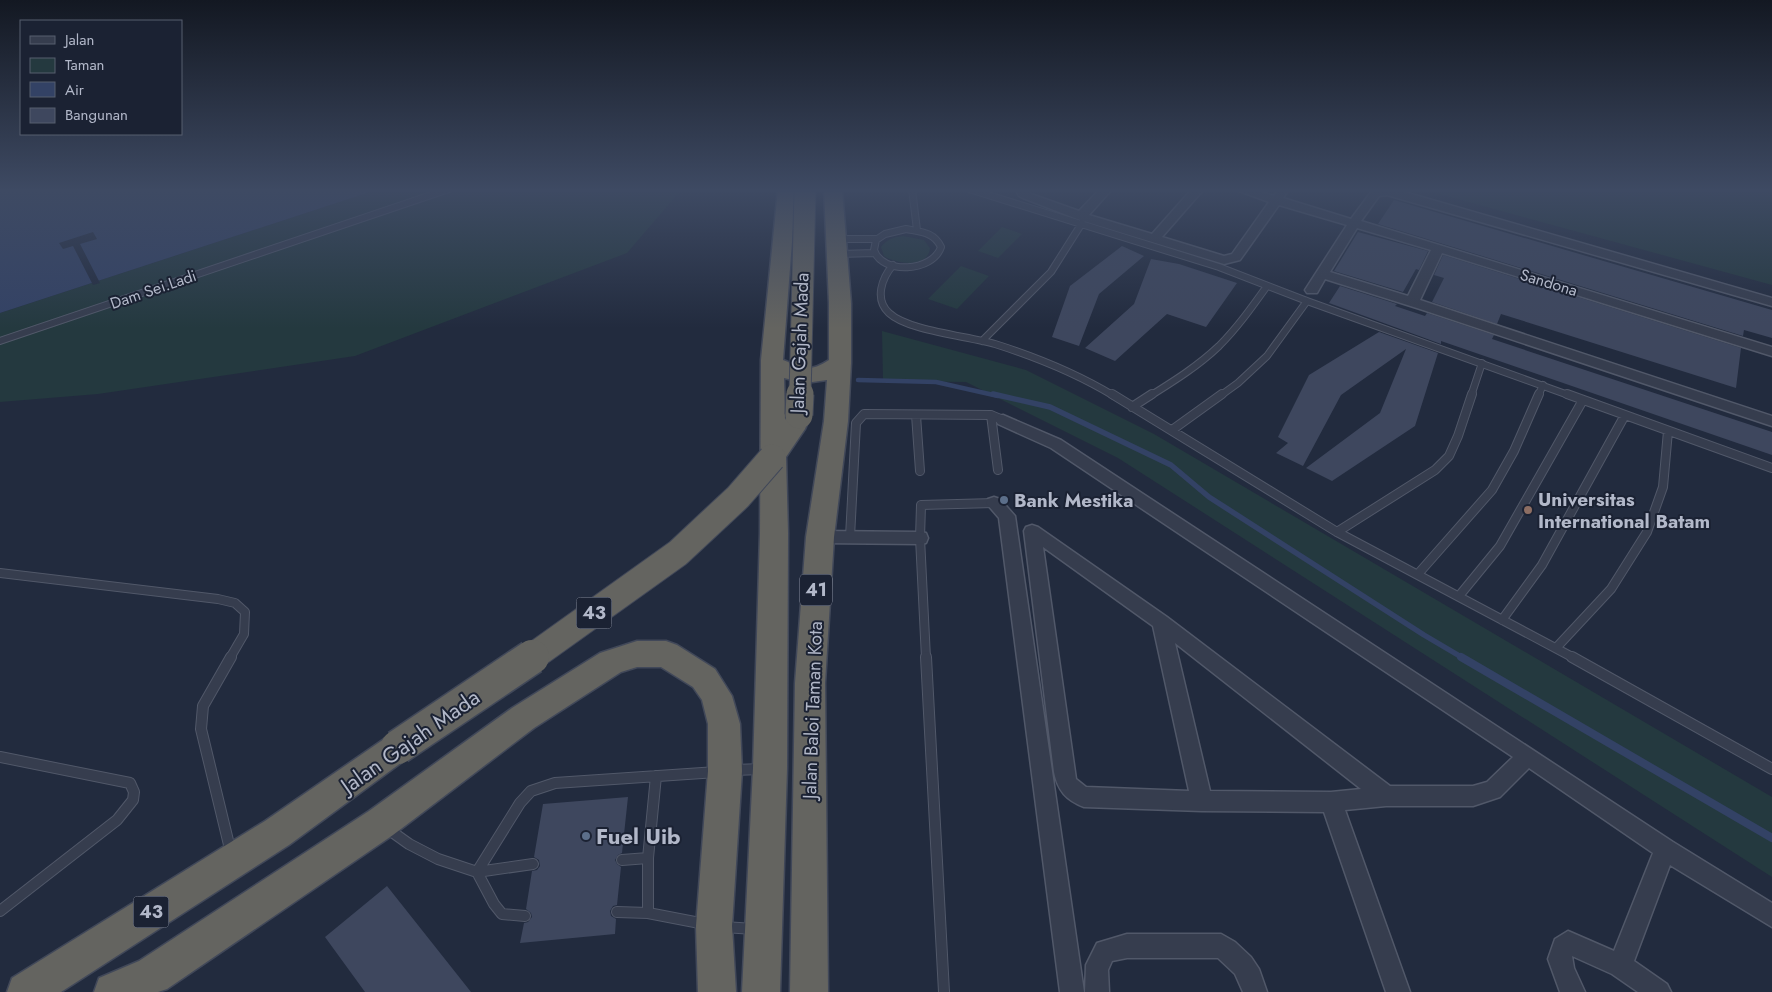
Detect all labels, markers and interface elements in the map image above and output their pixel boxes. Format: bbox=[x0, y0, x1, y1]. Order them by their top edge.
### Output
legend bbox=[20, 20, 182, 135]
text: Jalan bbox=[63, 29, 94, 51]
text: Taman bbox=[65, 54, 104, 76]
text: Air bbox=[65, 79, 85, 101]
text: Bangunan bbox=[65, 104, 128, 126]
street label: Sandona bbox=[1517, 263, 1580, 302]
street label: Dam Sei.Ladi bbox=[107, 264, 199, 315]
street label: Jalan Gajah Mada bbox=[783, 272, 815, 417]
place label: Universitas International Batam bbox=[1538, 486, 1710, 535]
place label: Bank Mestika bbox=[1014, 487, 1133, 514]
marker: Bank Mestika bbox=[998, 494, 1010, 506]
marker: Universitas International Batam bbox=[1522, 504, 1534, 516]
road number: 41 bbox=[800, 574, 832, 606]
road number: 43 bbox=[576, 598, 612, 628]
street label: Jalan Baloi Taman Kota bbox=[796, 621, 829, 802]
street label: Jalan Gajah Mada bbox=[332, 681, 486, 803]
place label: Fuel Uib bbox=[596, 820, 681, 852]
marker: Fuel Uib bbox=[580, 830, 592, 842]
road number: 43 bbox=[134, 896, 168, 928]

